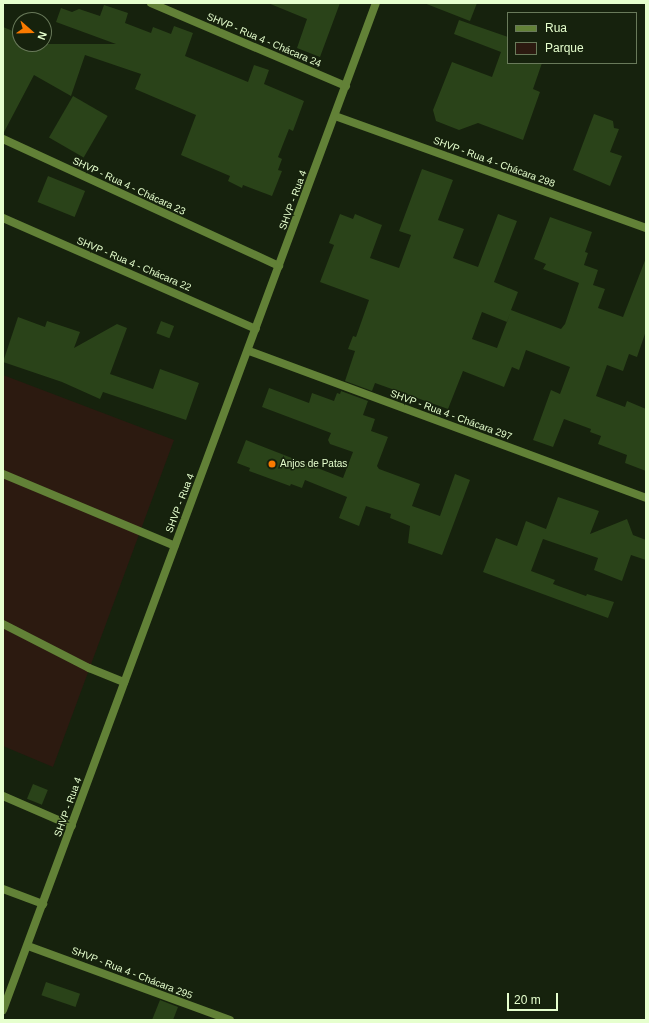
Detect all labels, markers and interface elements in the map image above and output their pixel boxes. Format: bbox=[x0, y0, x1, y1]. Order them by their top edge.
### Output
street label: SHVP - Rua 4 - Chácara 24 bbox=[205, 10, 323, 70]
north arrow bbox=[12, 12, 52, 52]
legend bbox=[507, 12, 637, 64]
text: Rua bbox=[545, 21, 567, 35]
text: N bbox=[35, 30, 49, 42]
text: Parque bbox=[545, 41, 584, 55]
street label: SHVP - Rua 4 - Chácara 298 bbox=[431, 134, 557, 190]
street label: SHVP - Rua 4 - Chácara 23 bbox=[71, 154, 187, 218]
street label: SHVP - Rua 4 bbox=[277, 168, 309, 232]
street label: SHVP - Rua 4 - Chácara 22 bbox=[75, 234, 193, 294]
street label: SHVP - Rua 4 - Chácara 297 bbox=[388, 387, 514, 443]
place label: Anjos de Patas bbox=[280, 458, 347, 470]
marker: Anjos de Patas bbox=[267, 459, 277, 469]
street label: SHVP - Rua 4 bbox=[163, 472, 197, 534]
street label: SHVP - Rua 4 bbox=[52, 775, 84, 839]
street label: SHVP - Rua 4 - Chácara 295 bbox=[70, 944, 194, 1002]
scale bar bbox=[509, 985, 560, 1011]
text: 20 m bbox=[514, 993, 541, 1007]

